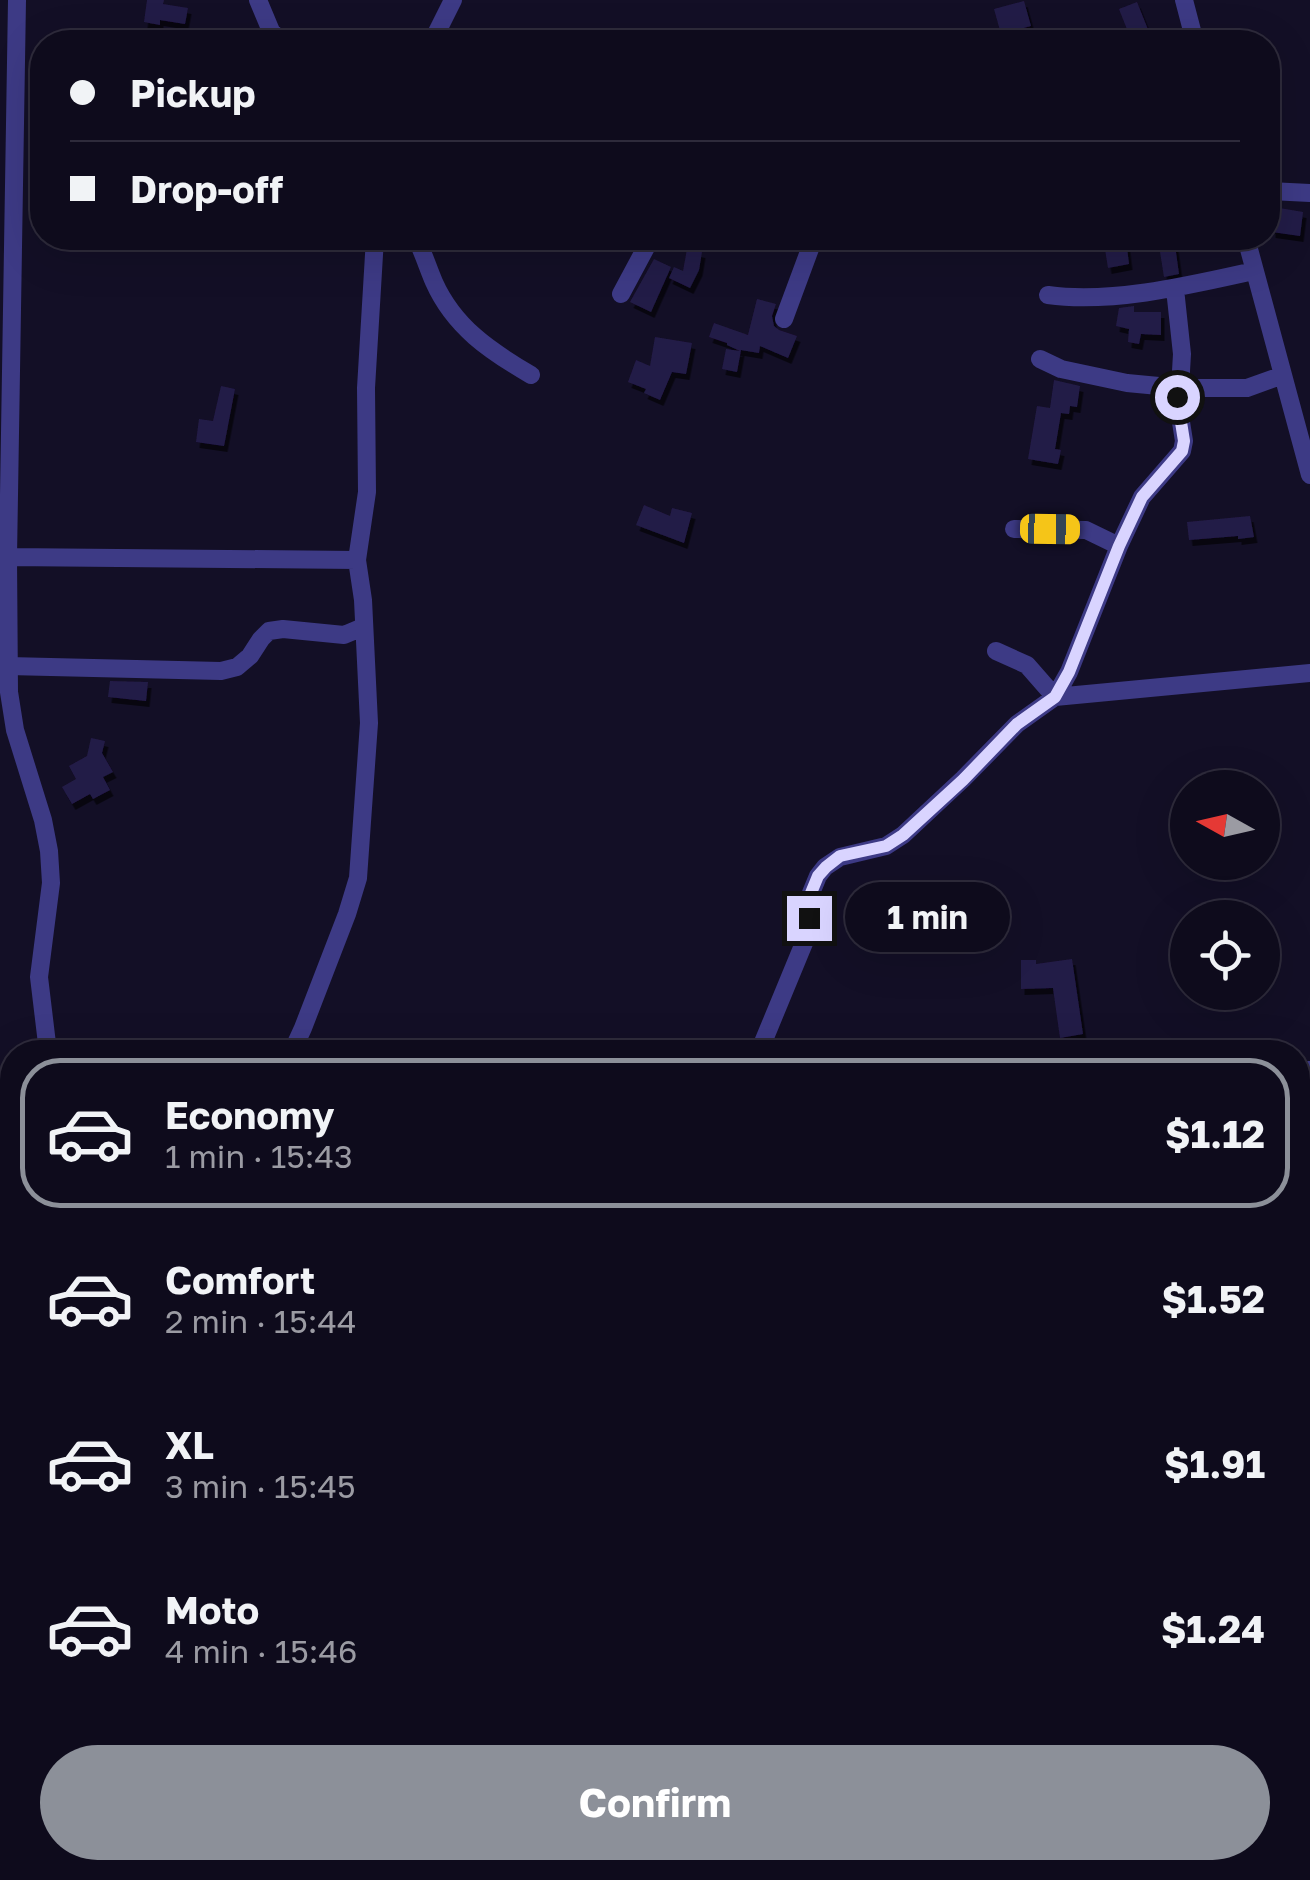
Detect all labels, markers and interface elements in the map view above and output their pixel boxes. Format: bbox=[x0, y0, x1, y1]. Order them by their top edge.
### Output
text: Pickup bbox=[130, 70, 256, 115]
text: Drop-off bbox=[130, 166, 283, 211]
route start bbox=[1155, 375, 1200, 420]
car bbox=[1020, 513, 1080, 545]
north arrow bbox=[1170, 770, 1280, 880]
map controls bbox=[1170, 770, 1280, 1010]
callout: 1 min bbox=[844, 883, 1009, 953]
route end bbox=[787, 896, 832, 941]
text: 1 min bbox=[887, 898, 968, 936]
button: locate bbox=[1170, 900, 1280, 1010]
icon: car bbox=[45, 1088, 135, 1178]
text: Economy bbox=[165, 1092, 334, 1137]
text: $1.12 bbox=[1165, 1111, 1265, 1156]
text: 1 min · 15:43 bbox=[165, 1137, 353, 1175]
icon: car bbox=[45, 1253, 135, 1343]
text: Comfort bbox=[165, 1257, 315, 1302]
text: $1.52 bbox=[1161, 1276, 1265, 1321]
text: 2 min · 15:44 bbox=[165, 1302, 356, 1340]
icon: car bbox=[45, 1418, 135, 1508]
text: XL bbox=[165, 1422, 214, 1467]
text: $1.91 bbox=[1164, 1441, 1265, 1486]
text: 3 min · 15:45 bbox=[165, 1467, 356, 1505]
icon: car bbox=[45, 1583, 135, 1673]
text: Moto bbox=[165, 1587, 259, 1632]
text: $1.24 bbox=[1161, 1606, 1265, 1651]
text: 4 min · 15:46 bbox=[165, 1632, 357, 1670]
button: Confirm bbox=[40, 1745, 1270, 1860]

